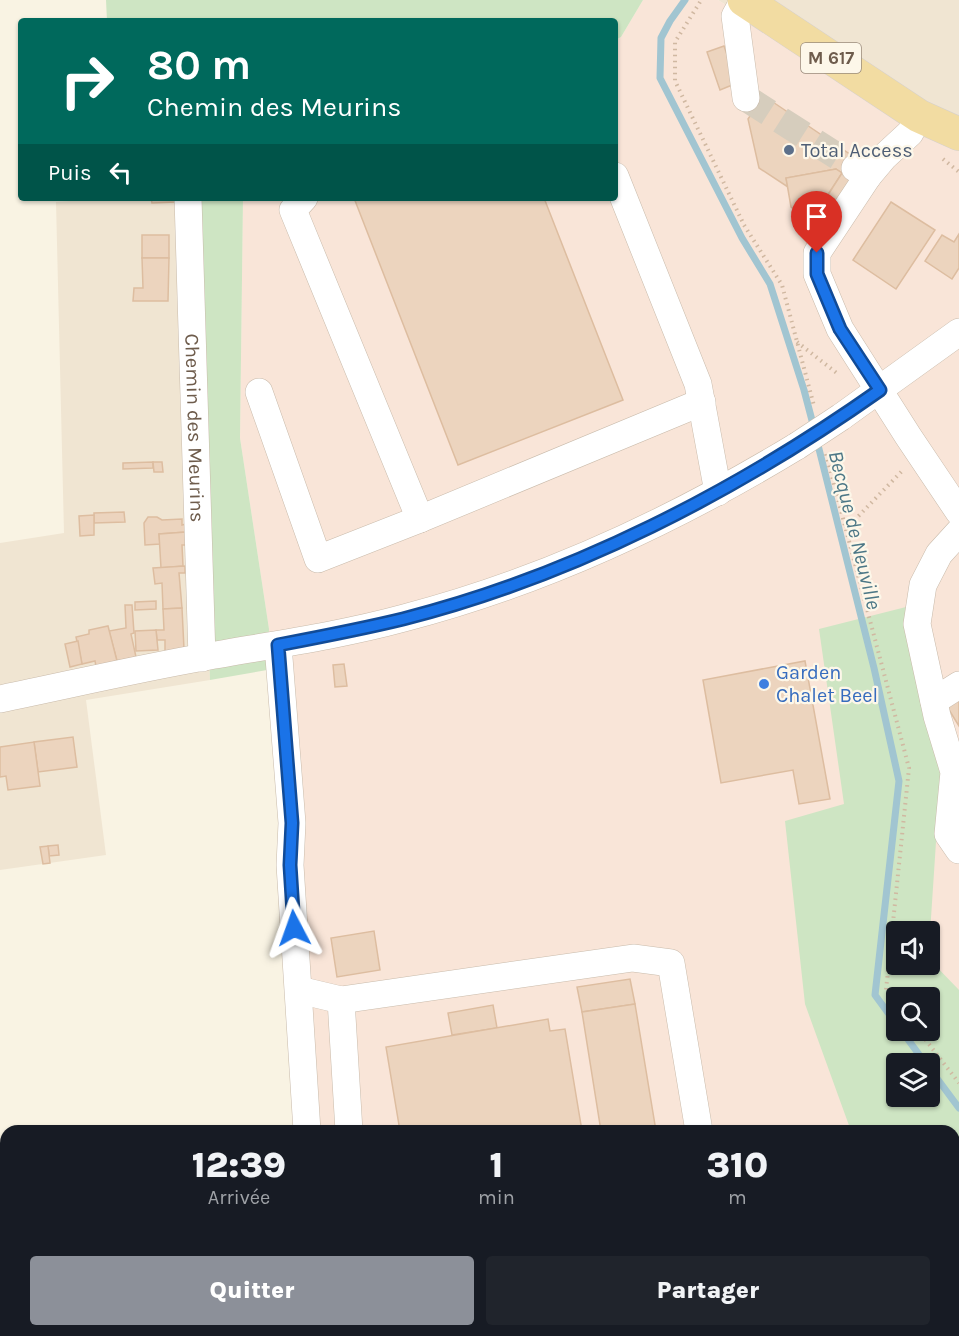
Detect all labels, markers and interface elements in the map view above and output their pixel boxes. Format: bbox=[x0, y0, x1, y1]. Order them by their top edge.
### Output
text: 80 m bbox=[147, 40, 251, 90]
icon: right bbox=[48, 42, 126, 120]
road number: M 617 bbox=[801, 43, 861, 73]
text: Chemin des Meurins bbox=[147, 91, 402, 123]
place label: Total Access bbox=[801, 139, 913, 162]
marker: Total Access bbox=[782, 143, 796, 157]
icon: left bbox=[104, 156, 137, 189]
text: Puis bbox=[48, 160, 92, 186]
pin bbox=[791, 191, 842, 253]
icon: arrive bbox=[800, 200, 833, 233]
street label: Chemin des Meurins bbox=[181, 333, 209, 523]
water label: Becque de Neuville bbox=[824, 448, 886, 612]
place label: Garden Chalet Beel bbox=[776, 661, 878, 707]
marker: Garden Chalet Beel bbox=[757, 677, 771, 691]
position arrow bbox=[262, 896, 326, 960]
map controls bbox=[886, 921, 940, 1107]
button: sound bbox=[886, 921, 940, 975]
button: search bbox=[886, 987, 940, 1041]
button: layers bbox=[886, 1053, 940, 1107]
text: 12:39 bbox=[192, 1144, 286, 1186]
text: 1 bbox=[489, 1144, 503, 1186]
text: 310 bbox=[707, 1144, 768, 1186]
text: Arrivée bbox=[208, 1186, 270, 1209]
text: min bbox=[478, 1186, 515, 1209]
text: m bbox=[728, 1186, 747, 1209]
button: Quitter bbox=[30, 1256, 474, 1325]
button: Partager bbox=[486, 1256, 930, 1325]

